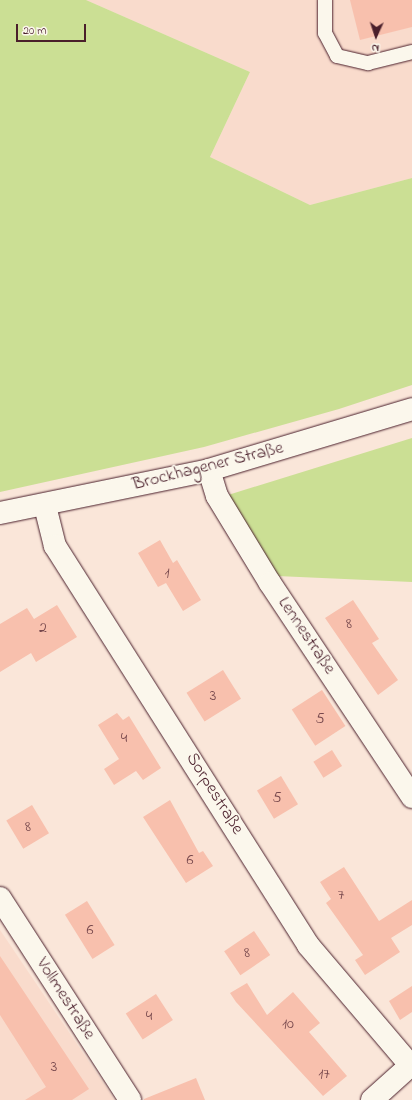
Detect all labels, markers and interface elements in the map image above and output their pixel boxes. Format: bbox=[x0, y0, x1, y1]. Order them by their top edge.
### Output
scale bar bbox=[18, 16, 88, 42]
north arrow bbox=[356, 16, 396, 56]
text: 20 m bbox=[23, 22, 46, 40]
text: N bbox=[371, 40, 380, 56]
street label: Brockhagener Straße bbox=[130, 438, 286, 496]
house number: 1 bbox=[164, 563, 170, 583]
street label: Lennestraße bbox=[272, 593, 340, 679]
house number: 8 bbox=[346, 614, 352, 634]
house number: 2 bbox=[39, 618, 47, 638]
house number: 3 bbox=[210, 686, 216, 706]
house number: 5 bbox=[315, 709, 325, 729]
house number: 4 bbox=[121, 728, 127, 748]
street label: Sorpestraße bbox=[180, 749, 248, 839]
house number: 5 bbox=[272, 788, 282, 808]
house number: 8 bbox=[25, 817, 31, 837]
house number: 6 bbox=[186, 850, 194, 870]
house number: 7 bbox=[338, 885, 344, 905]
house number: 6 bbox=[86, 920, 94, 940]
house number: 8 bbox=[244, 943, 250, 963]
street label: Vollmestraße bbox=[31, 954, 99, 1044]
house number: 4 bbox=[146, 1006, 152, 1026]
house number: 10 bbox=[282, 1014, 294, 1034]
house number: 3 bbox=[51, 1057, 57, 1077]
house number: 17 bbox=[318, 1064, 330, 1084]

